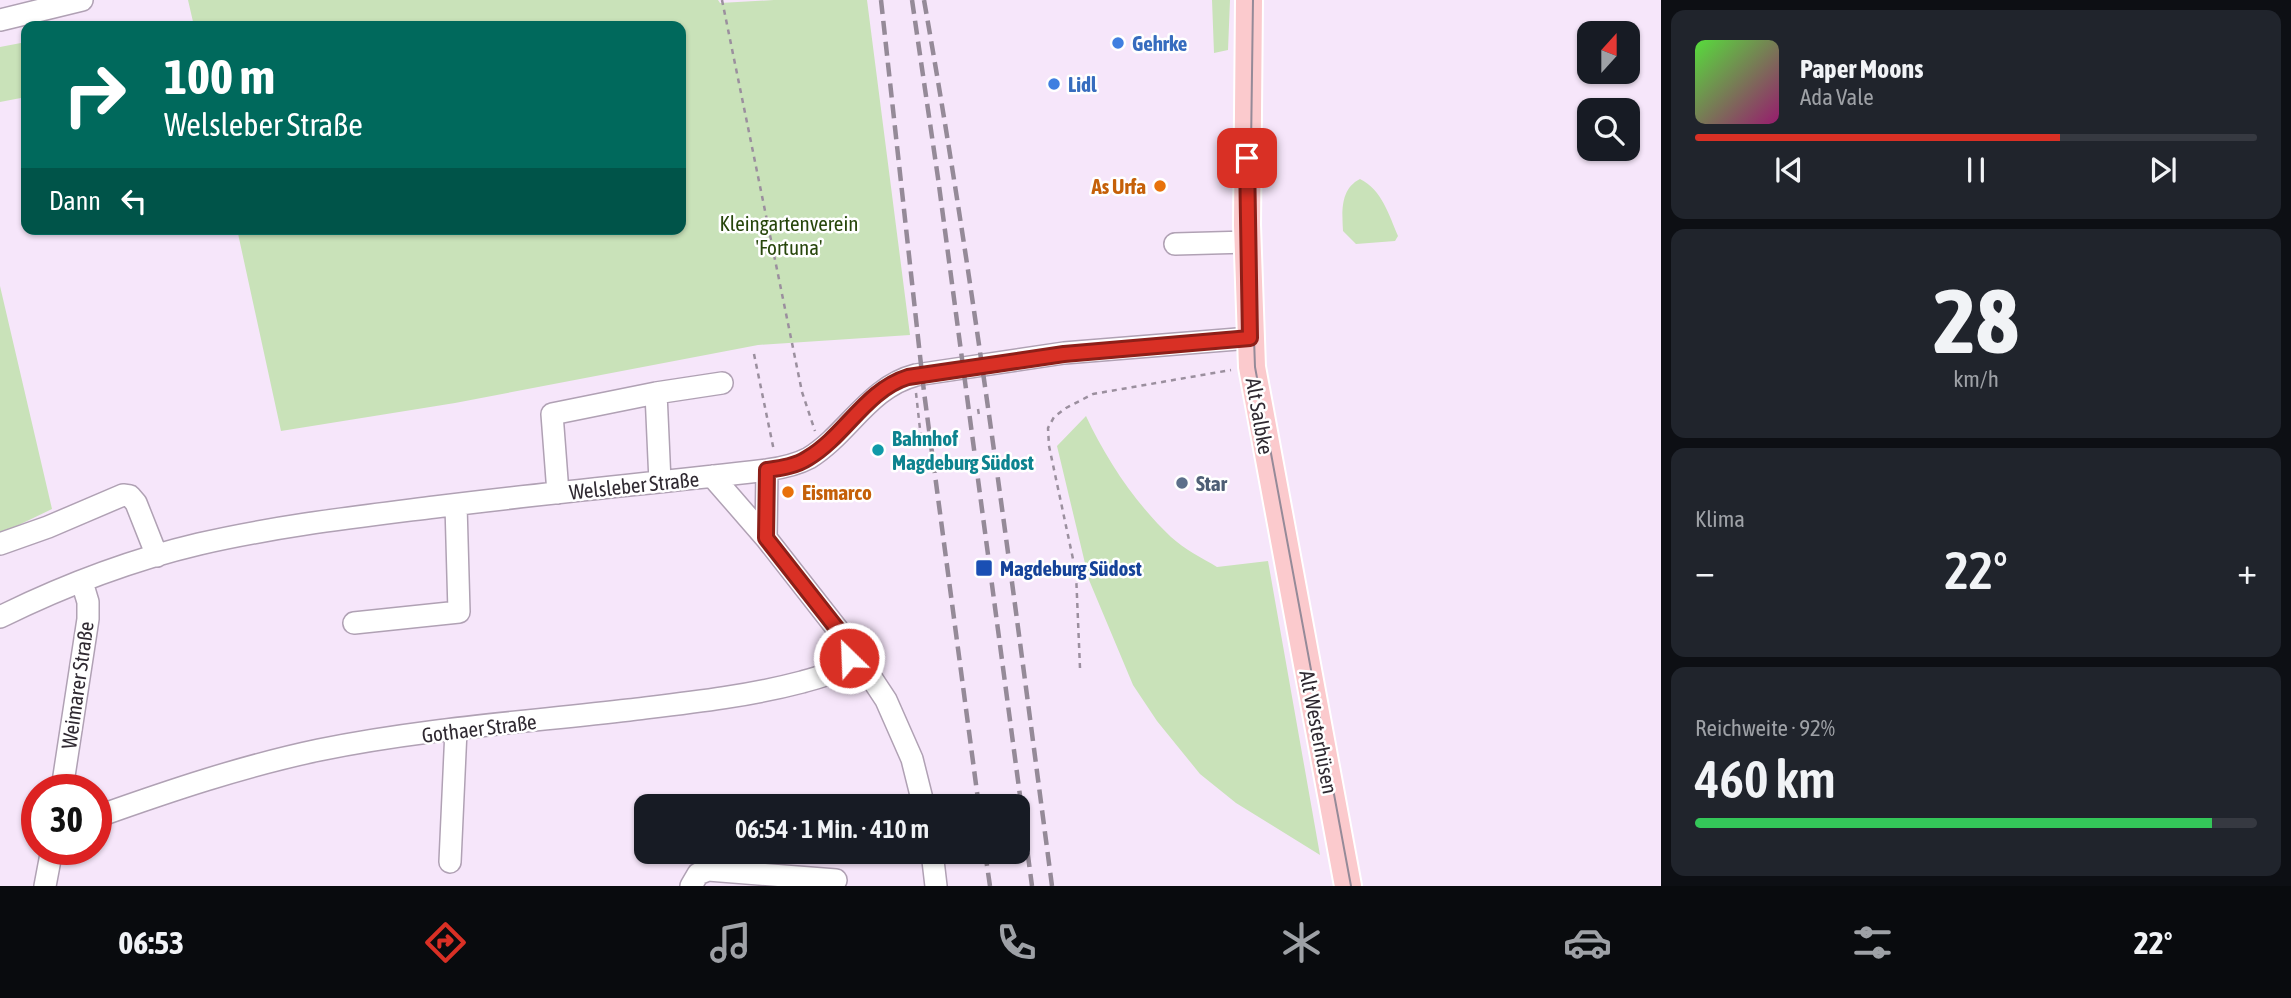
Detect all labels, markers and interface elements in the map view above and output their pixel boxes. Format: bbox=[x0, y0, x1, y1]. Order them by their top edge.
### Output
north arrow bbox=[1577, 21, 1640, 84]
map controls bbox=[1577, 21, 1640, 161]
place label: Gehrke bbox=[1132, 31, 1187, 55]
marker: Gehrke bbox=[1110, 35, 1126, 51]
text: 100 m bbox=[164, 48, 275, 104]
icon: right bbox=[49, 49, 140, 140]
text: Paper Moons bbox=[1800, 54, 1923, 84]
place label: Lidl bbox=[1068, 72, 1097, 96]
marker: Lidl bbox=[1046, 76, 1062, 92]
text: Ada Vale bbox=[1800, 84, 1874, 110]
button: search bbox=[1577, 98, 1640, 161]
text: Welsleber Straße bbox=[164, 106, 363, 143]
pin bbox=[1217, 128, 1277, 188]
icon: arrive bbox=[1228, 139, 1266, 177]
icon: previous bbox=[1770, 151, 1808, 189]
icon: pause bbox=[1957, 151, 1995, 189]
icon: next bbox=[2144, 151, 2182, 189]
place label: As Urfa bbox=[1090, 174, 1146, 198]
marker: As Urfa bbox=[1152, 178, 1168, 194]
icon: left bbox=[115, 182, 153, 220]
text: Dann bbox=[49, 186, 101, 216]
park label: Kleingartenverein 'Fortuna' bbox=[720, 211, 858, 259]
text: 28 bbox=[1933, 268, 2019, 372]
text: km/h bbox=[1953, 366, 1999, 392]
street label: Alt Salbke bbox=[1241, 376, 1279, 456]
place label: Bahnhof Magdeburg Südost bbox=[892, 426, 1034, 474]
marker: Bahnhof Magdeburg Südost bbox=[870, 442, 886, 458]
street label: Welsleber Straße bbox=[568, 466, 700, 504]
place label: Star bbox=[1196, 471, 1228, 495]
marker: Star bbox=[1174, 475, 1190, 491]
place label: Eismarco bbox=[802, 480, 872, 504]
marker: Eismarco bbox=[780, 484, 796, 500]
text: Klima bbox=[1695, 506, 1745, 532]
text: 22° bbox=[1944, 540, 2008, 600]
text: − bbox=[1695, 549, 1715, 592]
text: + bbox=[2237, 549, 2257, 592]
place label: Magdeburg Südost bbox=[1000, 556, 1142, 580]
marker: Magdeburg Südost bbox=[974, 558, 994, 578]
street label: Weimarer Straße bbox=[56, 620, 98, 750]
position arrow bbox=[812, 621, 886, 695]
street label: Alt Westerhüsen bbox=[1295, 668, 1343, 796]
street label: Gothaer Straße bbox=[420, 709, 538, 747]
text: Reichweite · 92% bbox=[1695, 715, 1835, 741]
text: 460 km bbox=[1695, 749, 1836, 809]
speed limit sign: 30 bbox=[21, 774, 112, 865]
text: 06:54 · 1 Min. · 410 m bbox=[735, 814, 929, 844]
icon: directions bbox=[421, 918, 470, 967]
icon: music bbox=[706, 918, 755, 967]
icon: phone bbox=[992, 918, 1041, 967]
icon: climate bbox=[1277, 918, 1326, 967]
icon: car bbox=[1563, 918, 1612, 967]
icon: filters bbox=[1848, 918, 1897, 967]
text: 06:53 bbox=[118, 924, 184, 961]
text: 22° bbox=[2134, 924, 2173, 961]

